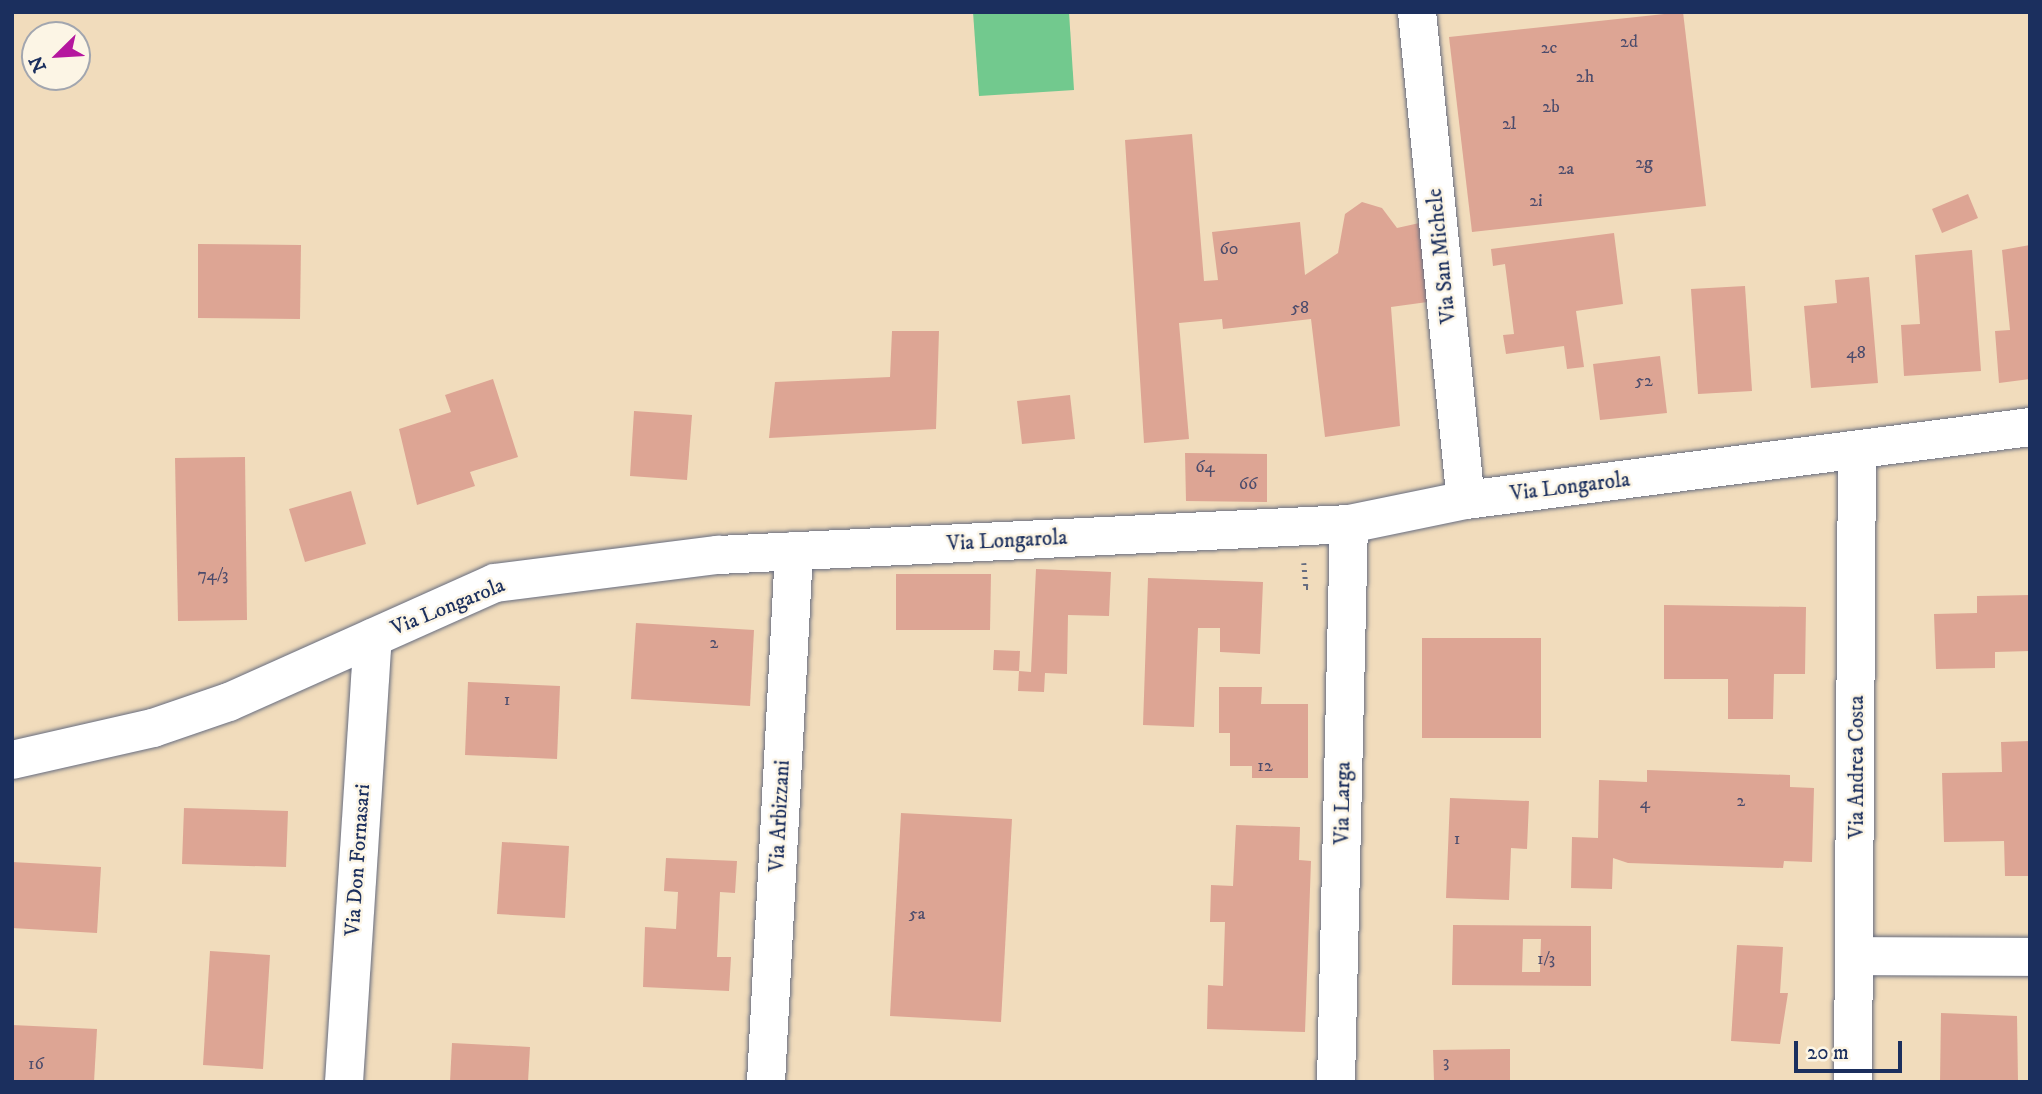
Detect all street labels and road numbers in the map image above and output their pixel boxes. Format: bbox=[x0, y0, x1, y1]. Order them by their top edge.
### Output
street label: Via San Michele bbox=[1422, 187, 1462, 325]
street label: Via Longarola bbox=[1509, 467, 1631, 507]
street label: Via Longarola bbox=[946, 525, 1068, 557]
street label: Via Longarola bbox=[387, 573, 509, 641]
street label: Via Andrea Costa bbox=[1844, 695, 1870, 839]
street label: Via Arbizzani bbox=[764, 759, 796, 873]
street label: Via Larga bbox=[1330, 761, 1356, 845]
street label: Via Don Fornasari bbox=[340, 783, 376, 937]

